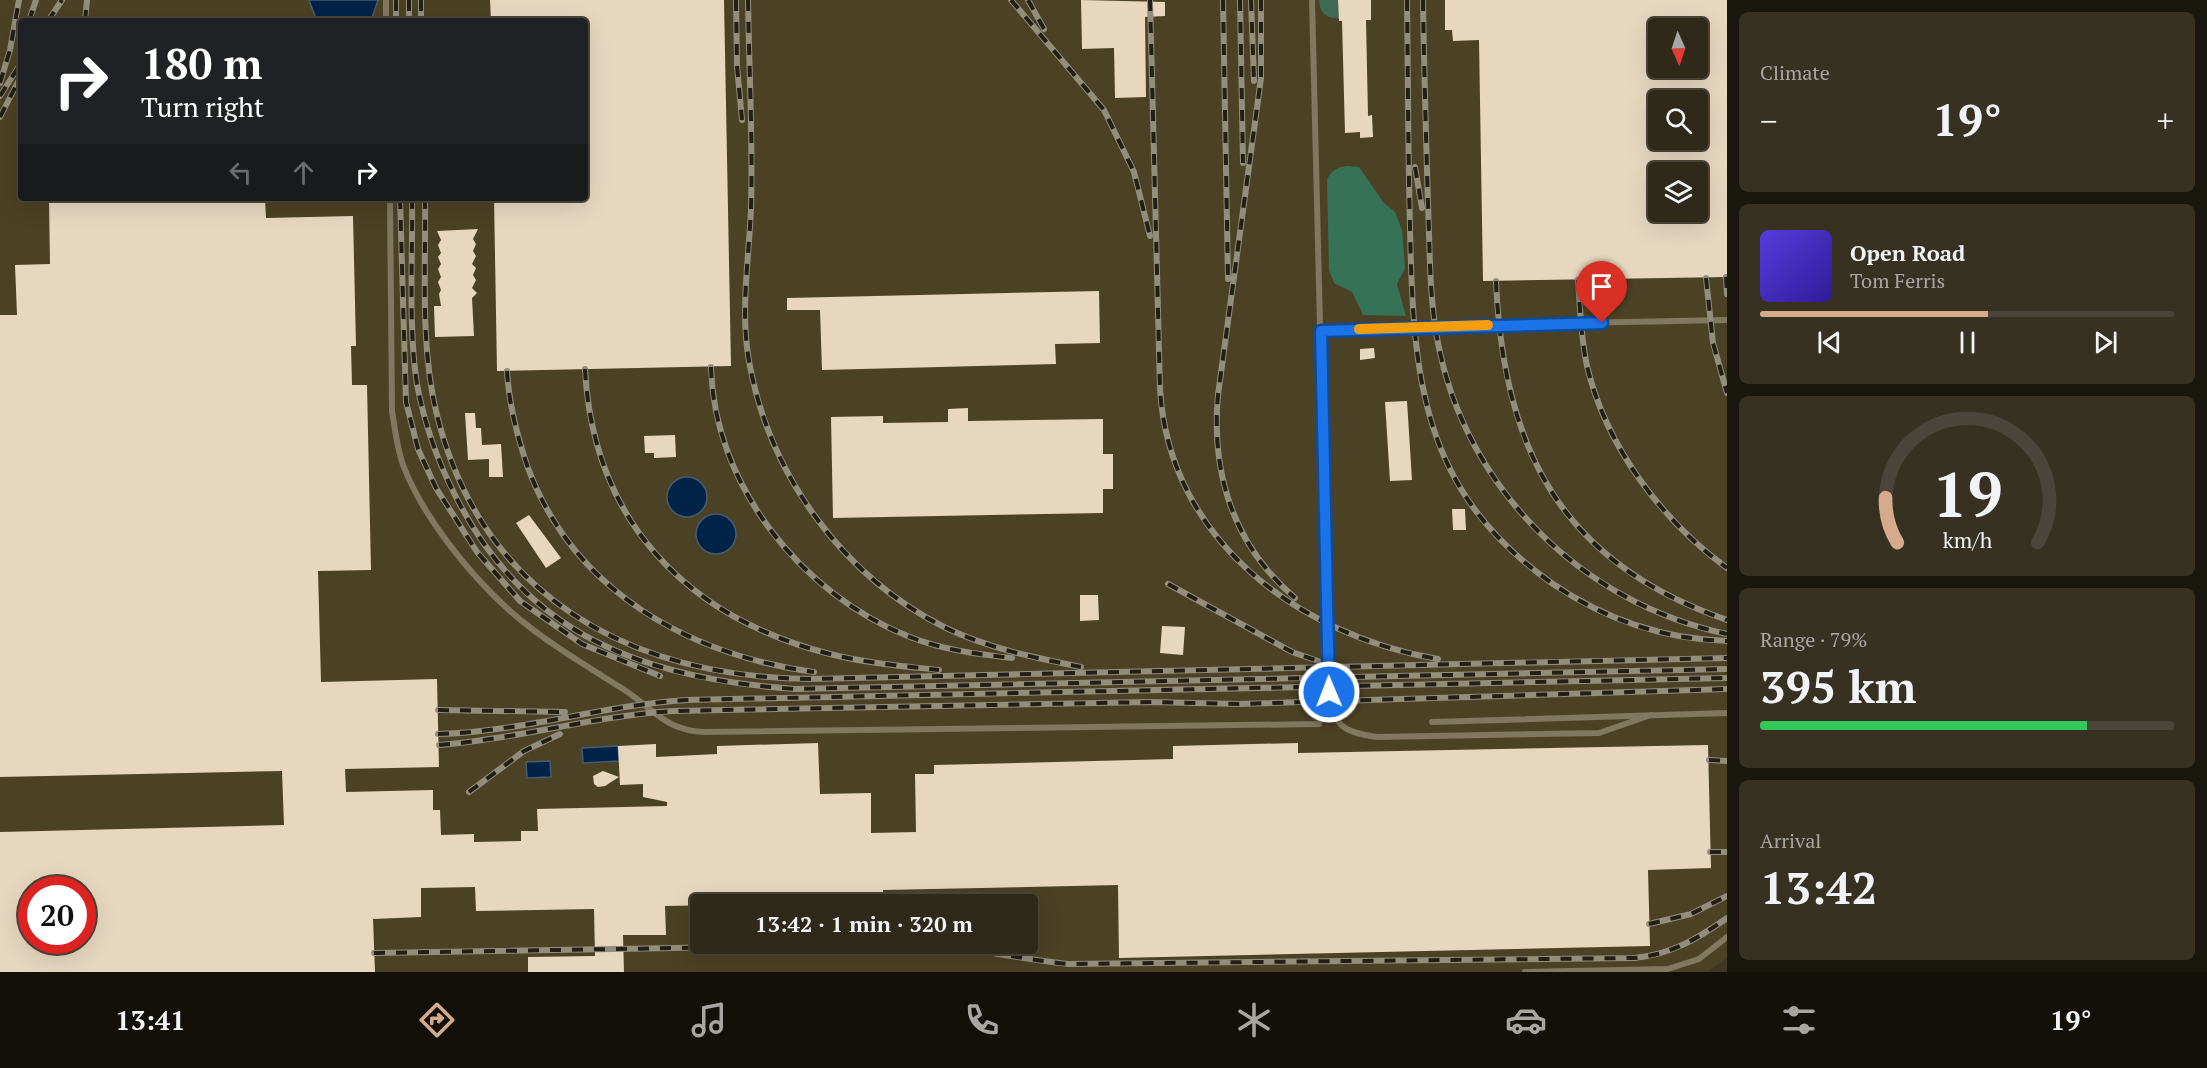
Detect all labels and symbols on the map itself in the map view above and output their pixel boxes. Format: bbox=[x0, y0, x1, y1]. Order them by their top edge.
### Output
north arrow bbox=[1648, 18, 1708, 78]
pin bbox=[1576, 261, 1627, 323]
position arrow bbox=[1297, 660, 1361, 724]
speed limit sign: 20 bbox=[18, 876, 96, 954]

